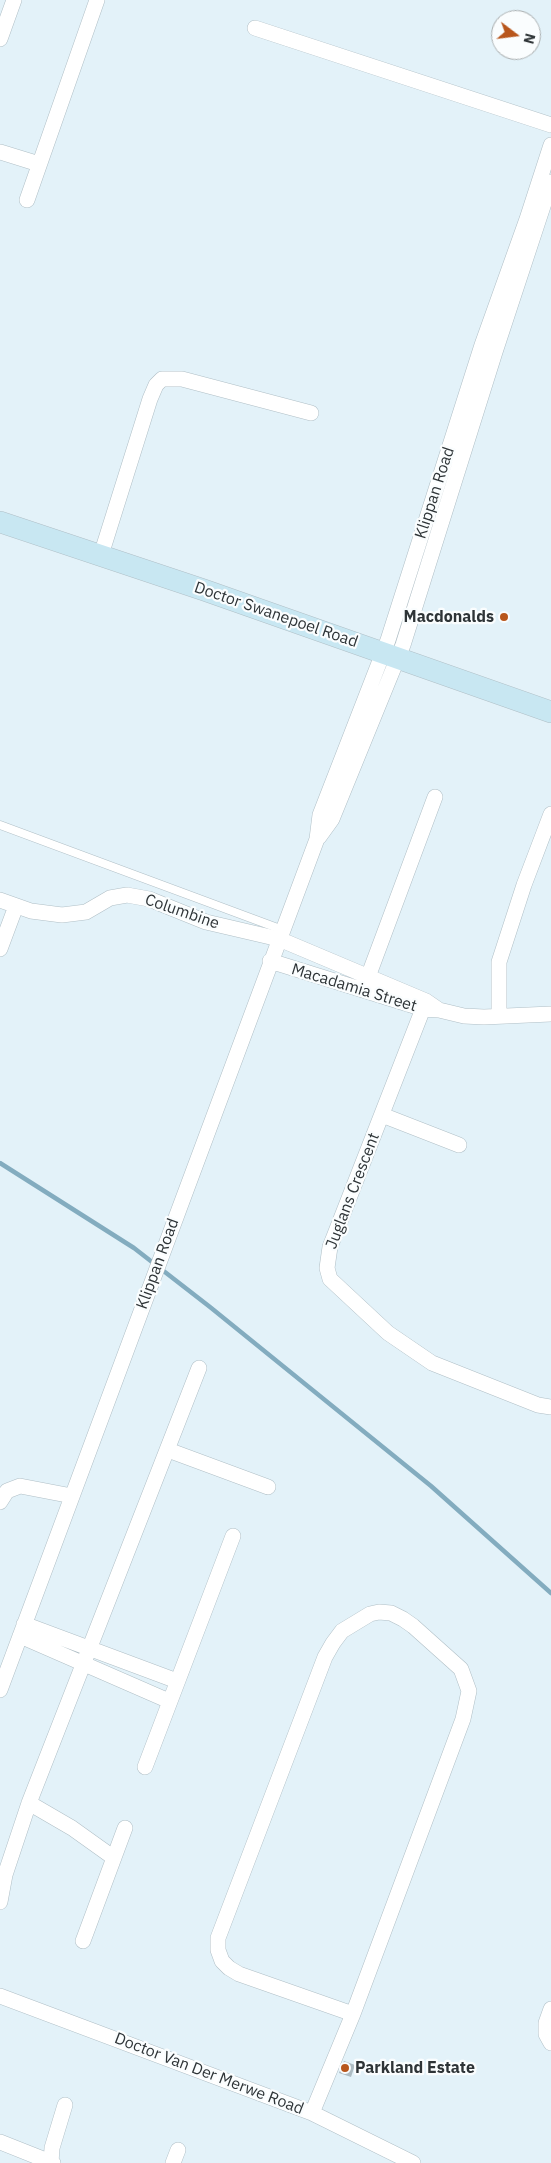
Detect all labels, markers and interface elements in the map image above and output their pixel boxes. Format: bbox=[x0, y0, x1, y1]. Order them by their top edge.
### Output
north arrow bbox=[491, 10, 541, 60]
text: N bbox=[520, 31, 540, 46]
street label: Klippan Road bbox=[411, 445, 459, 541]
street label: Doctor Swanepoel Road bbox=[192, 578, 360, 652]
place label: Macdonalds bbox=[404, 607, 494, 627]
marker: Macdonalds bbox=[498, 611, 510, 623]
street label: Columbine bbox=[142, 890, 222, 934]
street label: Macadamia Street bbox=[289, 960, 419, 1016]
street label: Juglans Crescent bbox=[322, 1130, 384, 1252]
street label: Klippan Road bbox=[133, 1216, 183, 1312]
street label: Doctor Van Der Merwe Road bbox=[112, 2029, 306, 2119]
place label: Parkland Estate bbox=[355, 2058, 475, 2078]
marker: Parkland Estate bbox=[339, 2062, 351, 2074]

